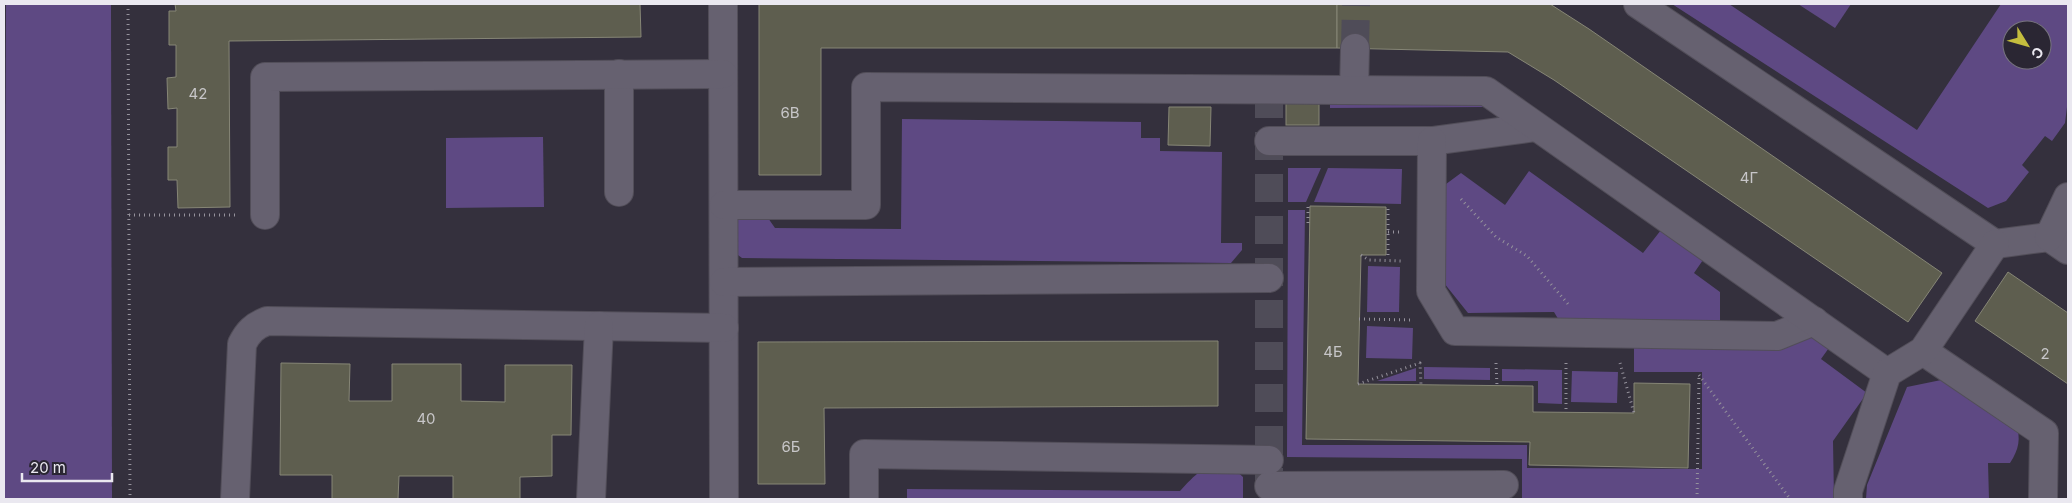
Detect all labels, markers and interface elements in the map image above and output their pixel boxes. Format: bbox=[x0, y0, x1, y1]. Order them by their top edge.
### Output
north arrow bbox=[2002, 20, 2052, 70]
text: С bbox=[2028, 44, 2048, 62]
house number: 42 bbox=[189, 84, 207, 103]
house number: 6В bbox=[780, 103, 800, 122]
house number: 4Г bbox=[1740, 168, 1758, 187]
house number: 4Б bbox=[1323, 342, 1343, 361]
house number: 2 bbox=[2040, 344, 2050, 363]
house number: 40 bbox=[416, 409, 436, 428]
house number: 6Б bbox=[782, 437, 801, 456]
scale bar bbox=[22, 450, 112, 482]
text: 20 m bbox=[30, 458, 66, 477]

